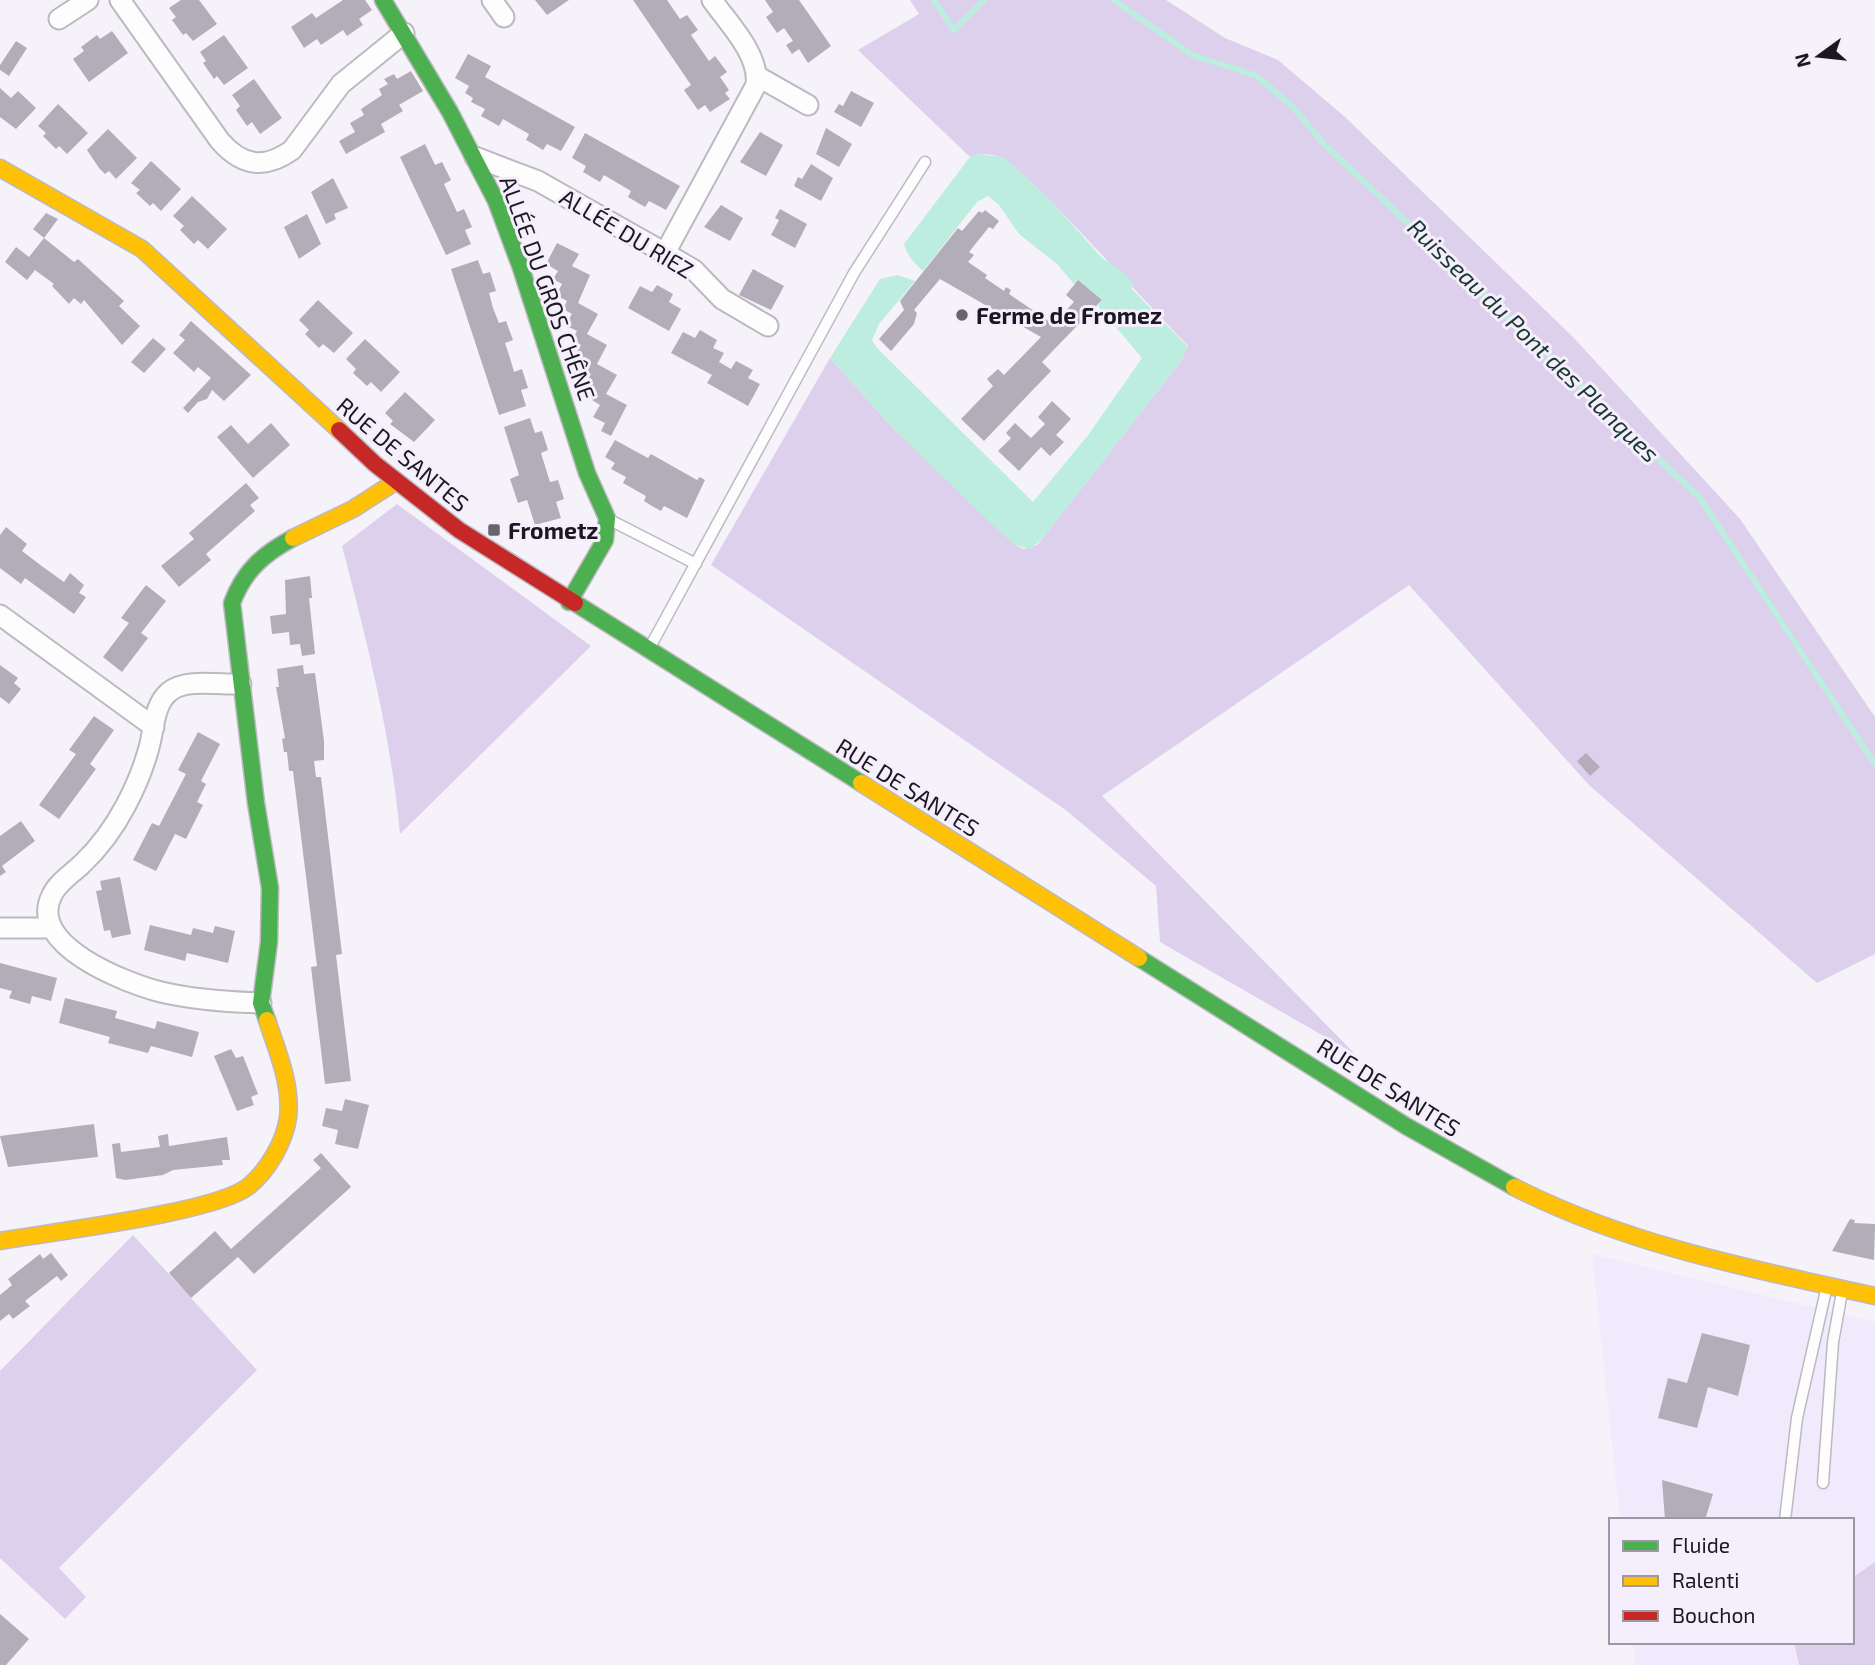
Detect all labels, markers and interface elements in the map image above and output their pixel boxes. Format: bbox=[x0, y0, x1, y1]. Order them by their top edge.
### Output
north arrow bbox=[1784, 21, 1854, 91]
text: N bbox=[1789, 51, 1815, 70]
street label: ALLÉE DU GROS CHÊNE bbox=[494, 172, 602, 404]
street label: ALLÉE DU RIEZ bbox=[555, 182, 699, 284]
water label: Ruisseau du Pont des Planques bbox=[1402, 212, 1666, 468]
place label: Ferme de Fromez bbox=[976, 301, 1162, 329]
marker: Ferme de Fromez bbox=[954, 307, 970, 323]
street label: RUE DE SANTES bbox=[331, 391, 475, 517]
place label: Frometz bbox=[508, 516, 598, 544]
marker: Frometz bbox=[486, 522, 502, 538]
street label: RUE DE SANTES bbox=[831, 732, 985, 842]
street label: RUE DE SANTES bbox=[1312, 1032, 1466, 1142]
legend bbox=[1609, 1518, 1854, 1644]
text: Fluide bbox=[1672, 1532, 1730, 1557]
text: Ralenti bbox=[1672, 1567, 1739, 1592]
text: Bouchon bbox=[1672, 1602, 1756, 1627]

